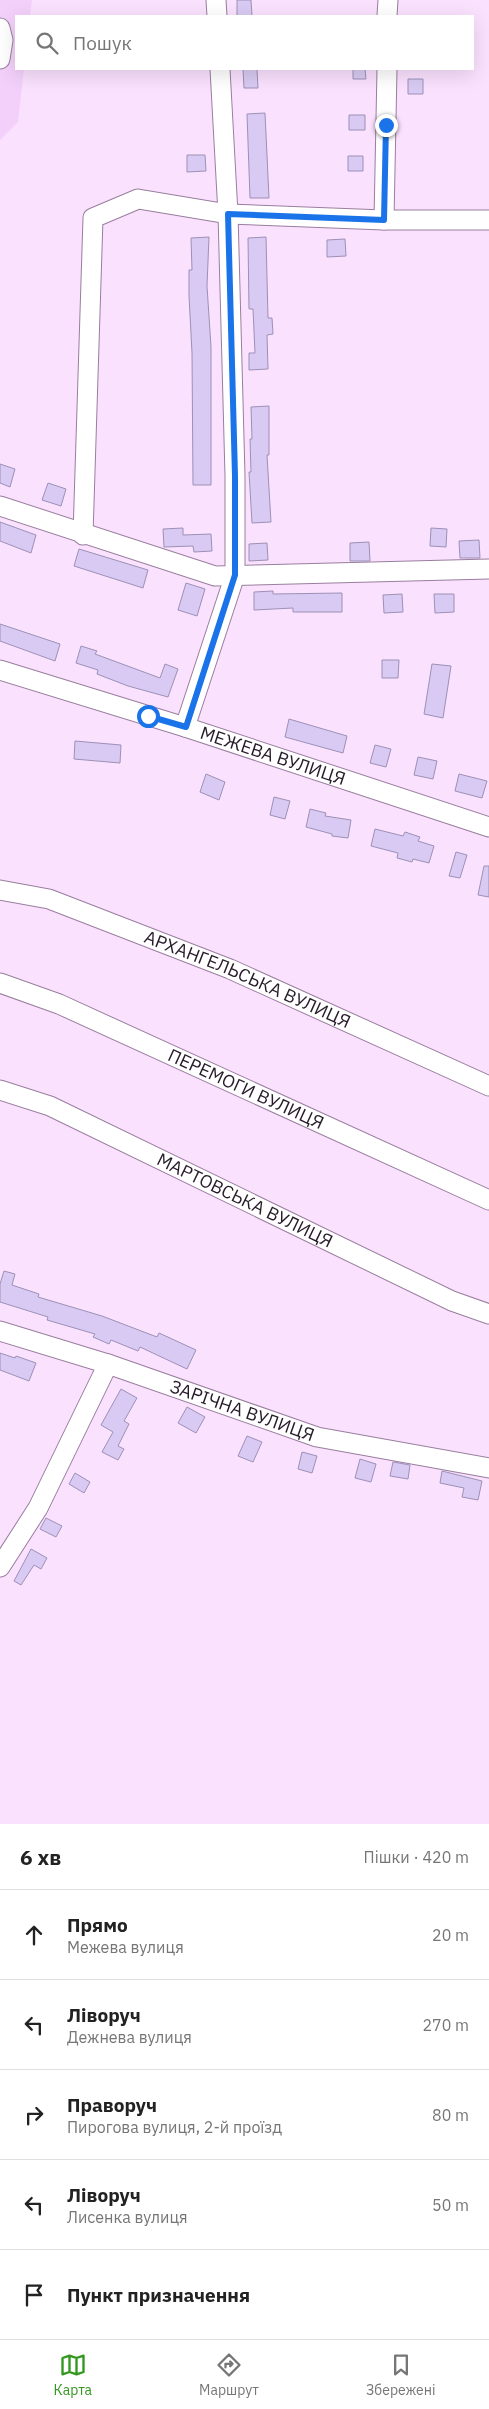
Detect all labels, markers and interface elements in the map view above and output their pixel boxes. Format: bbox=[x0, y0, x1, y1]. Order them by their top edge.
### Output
search box bbox=[15, 15, 474, 70]
icon: search bbox=[33, 29, 61, 57]
text: Пошук bbox=[73, 31, 132, 55]
route end bbox=[375, 114, 398, 137]
route start bbox=[137, 705, 160, 728]
street label: МЕЖЕВА ВУЛИЦЯ bbox=[197, 721, 349, 790]
street label: АРХАНГЕЛЬСЬКА ВУЛИЦЯ bbox=[141, 925, 354, 1033]
street label: ПЕРЕМОГИ ВУЛИЦЯ bbox=[165, 1043, 328, 1134]
street label: МАРТОВСЬКА ВУЛИЦЯ bbox=[153, 1148, 337, 1252]
street label: ЗАРІЧНА ВУЛИЦЯ bbox=[167, 1375, 317, 1446]
text: 6 хв bbox=[20, 1843, 61, 1871]
text: Пішки · 420 m bbox=[364, 1847, 469, 1867]
text: Прямо bbox=[67, 1913, 128, 1937]
icon: ahead bbox=[20, 1921, 48, 1949]
text: 20 m bbox=[432, 1925, 469, 1945]
text: Межева вулиця bbox=[67, 1937, 184, 1957]
text: Ліворуч bbox=[67, 2003, 141, 2027]
icon: left bbox=[20, 2011, 48, 2039]
text: 270 m bbox=[422, 2015, 469, 2035]
text: Дежнева вулиця bbox=[67, 2027, 192, 2047]
text: Праворуч bbox=[67, 2093, 157, 2117]
icon: right bbox=[20, 2101, 48, 2129]
text: 80 m bbox=[432, 2105, 469, 2125]
text: Пирогова вулиця, 2-й проїзд bbox=[67, 2117, 282, 2137]
text: Ліворуч bbox=[67, 2183, 141, 2207]
icon: left bbox=[20, 2191, 48, 2219]
text: 50 m bbox=[432, 2195, 469, 2215]
text: Лисенка вулиця bbox=[67, 2207, 188, 2227]
icon: arrive bbox=[20, 2281, 48, 2309]
text: Пункт призначення bbox=[67, 2283, 250, 2307]
tab: Карта bbox=[54, 2351, 92, 2399]
tab: Маршрут bbox=[199, 2351, 259, 2399]
tab: Збережені bbox=[366, 2351, 435, 2399]

